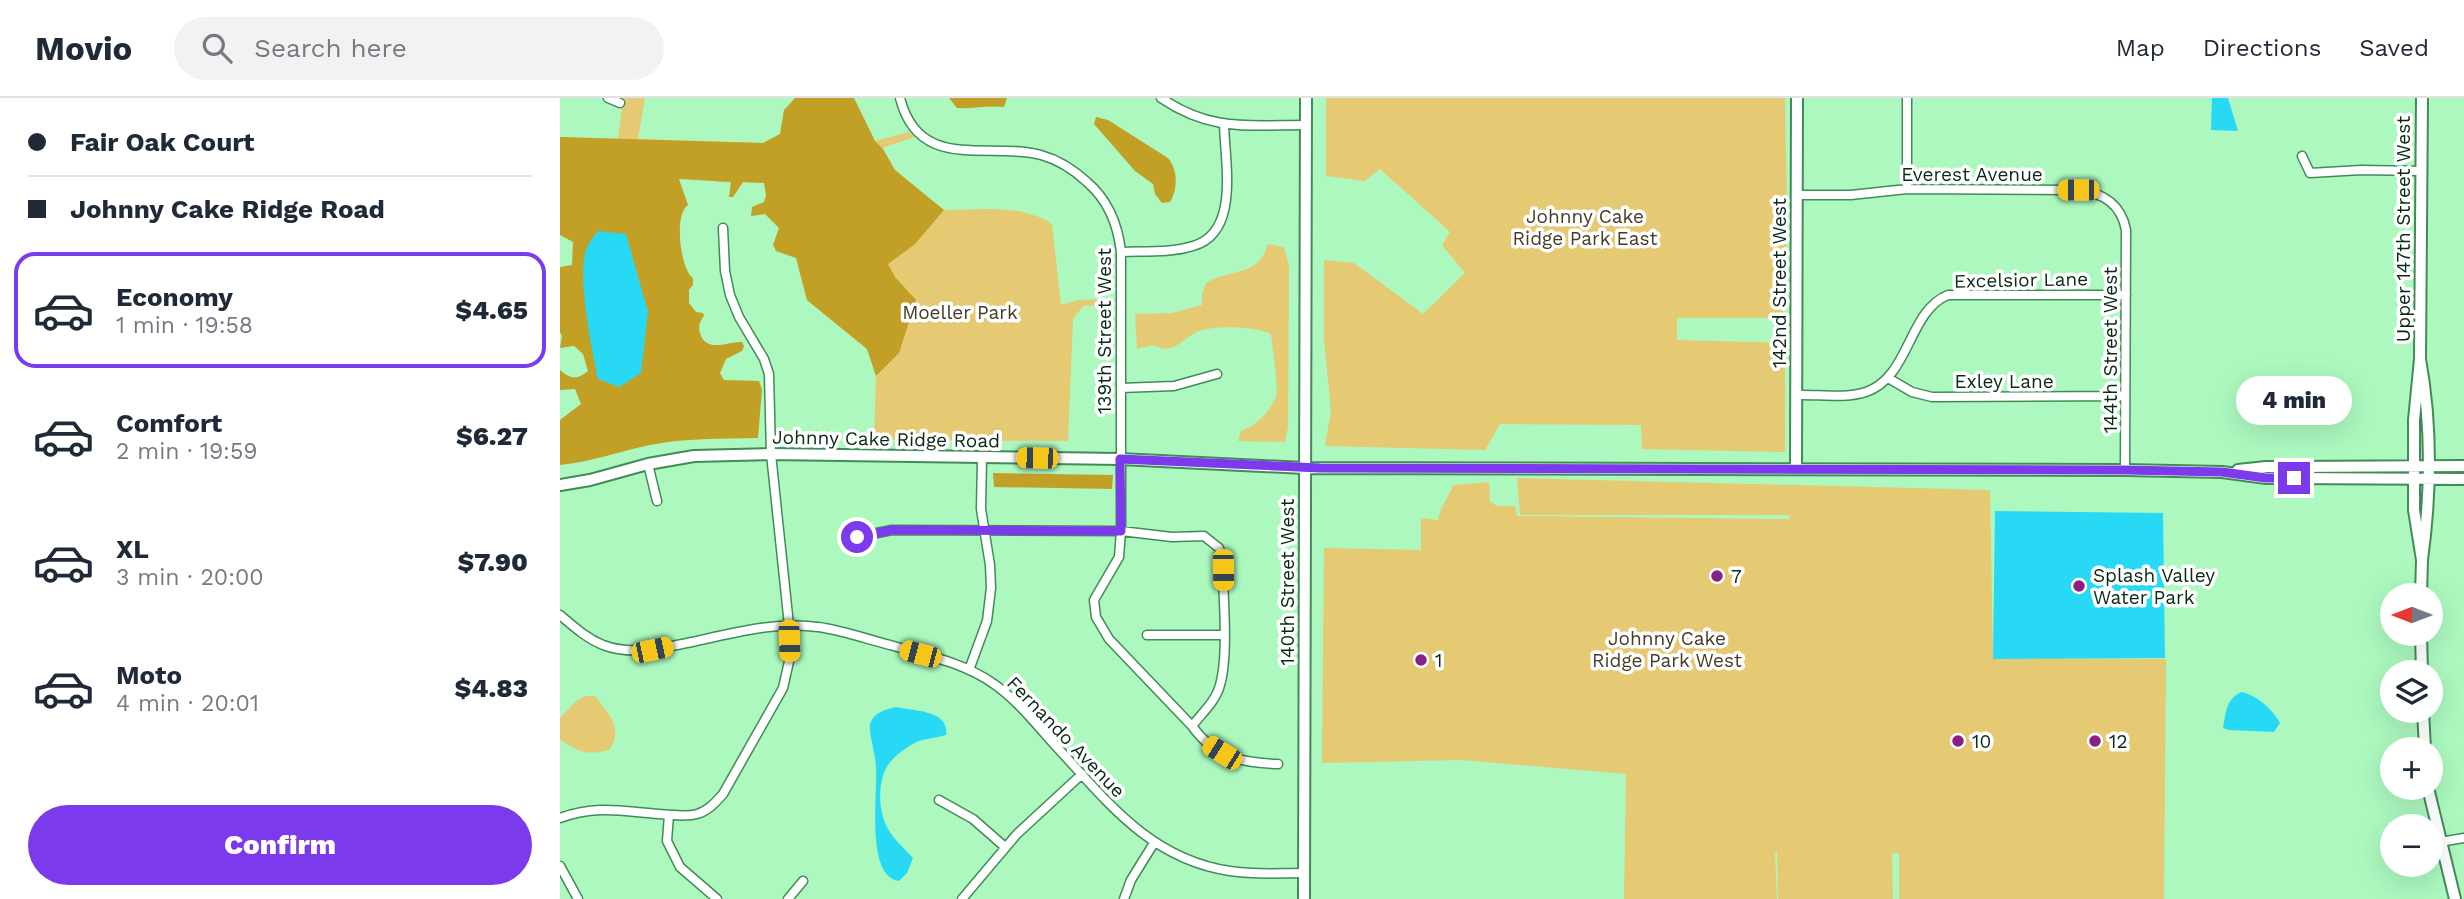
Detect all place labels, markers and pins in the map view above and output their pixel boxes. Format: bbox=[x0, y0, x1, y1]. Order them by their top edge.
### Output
place label: Splash Valley Water Park bbox=[2093, 564, 2215, 609]
place label: 7 bbox=[1731, 565, 1742, 588]
marker: 7 bbox=[1709, 568, 1725, 584]
marker: Splash Valley Water Park bbox=[2071, 578, 2087, 594]
place label: 1 bbox=[1435, 649, 1442, 672]
marker: 1 bbox=[1413, 652, 1429, 668]
place label: 10 bbox=[1972, 730, 1991, 753]
place label: 12 bbox=[2109, 730, 2128, 753]
marker: 10 bbox=[1950, 733, 1966, 749]
marker: 12 bbox=[2087, 733, 2103, 749]

